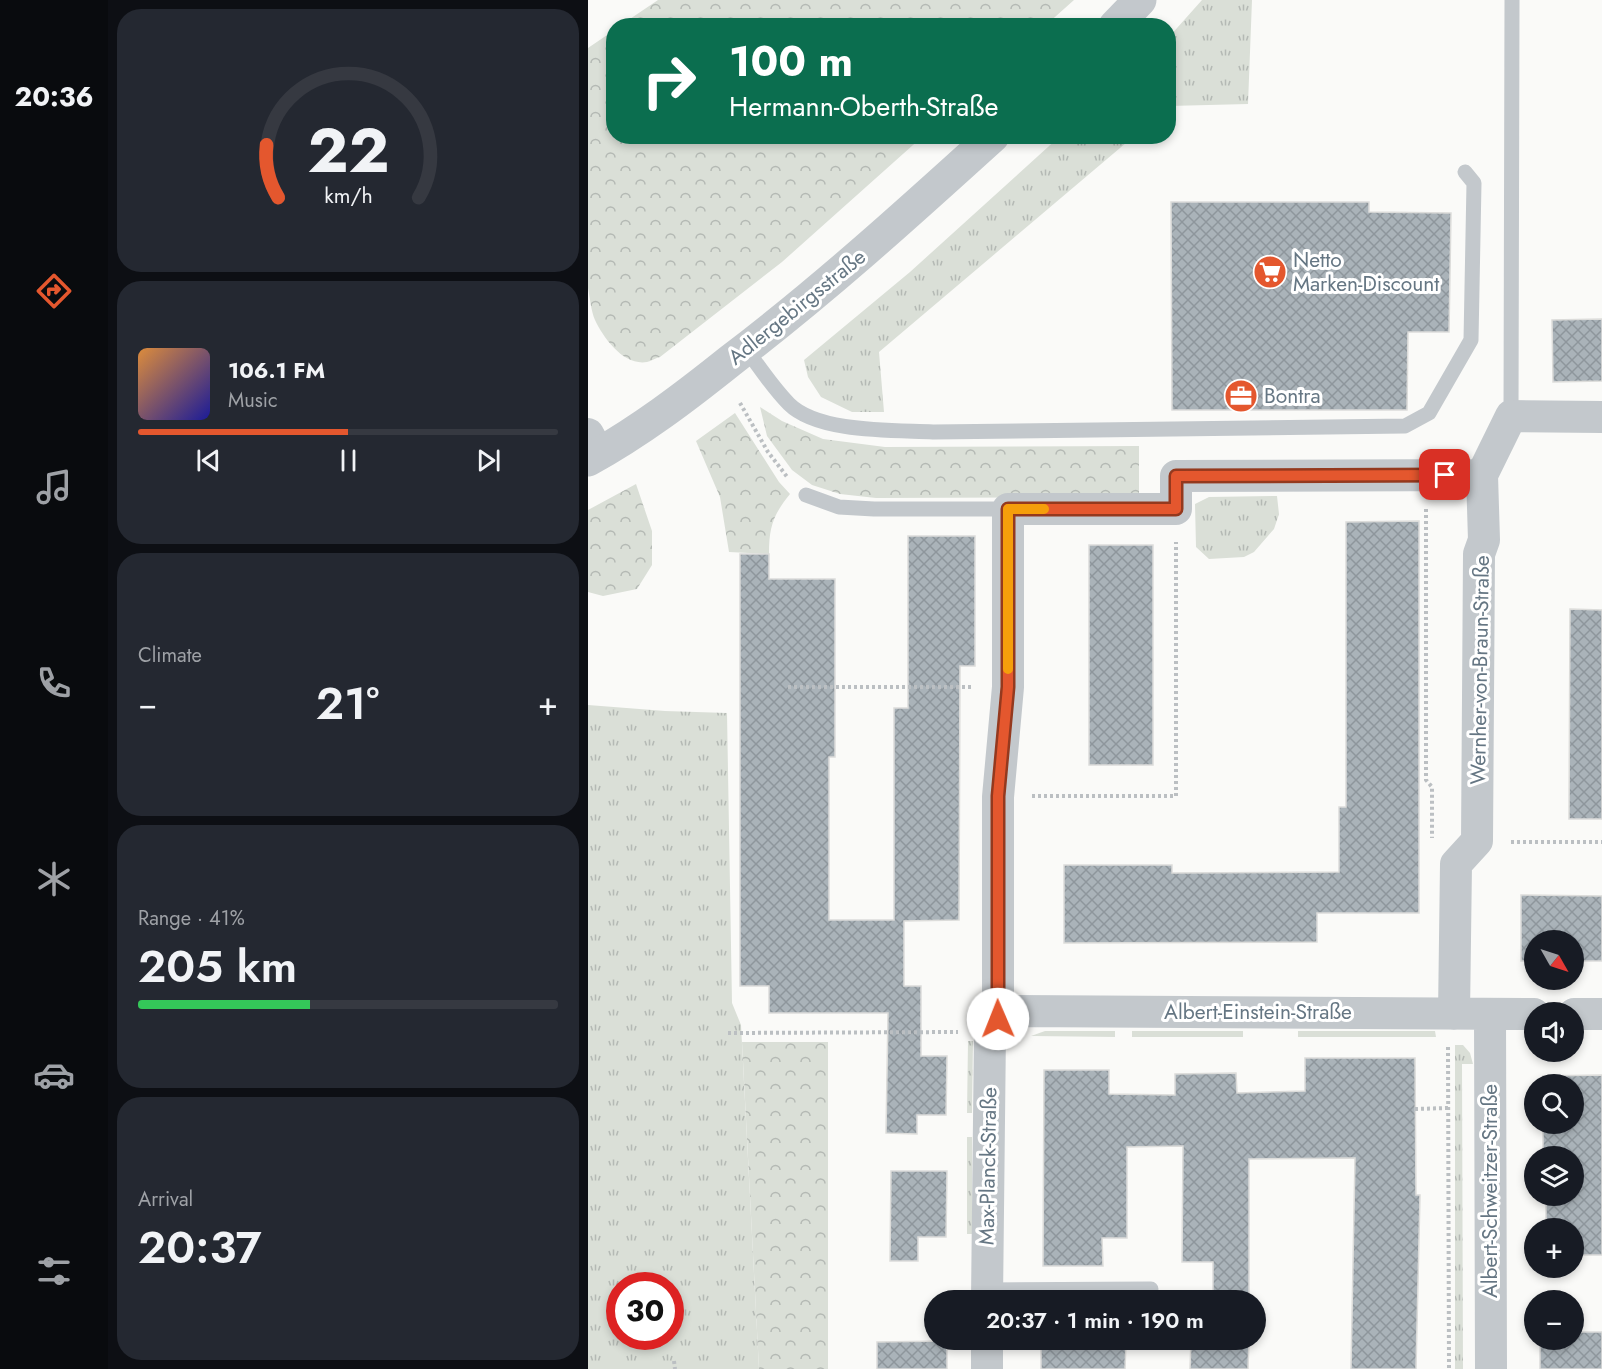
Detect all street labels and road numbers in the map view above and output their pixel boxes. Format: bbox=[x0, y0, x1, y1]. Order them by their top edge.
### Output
street label: Adlergebirgsstraße bbox=[722, 242, 872, 372]
street label: Wernher-von-Braun-Straße bbox=[1463, 555, 1497, 785]
street label: Albert-Einstein-Straße bbox=[1164, 997, 1352, 1027]
street label: Albert-Schweitzer-Straße bbox=[1475, 1084, 1505, 1298]
street label: Max-Planck-Straße bbox=[972, 1087, 1004, 1245]

